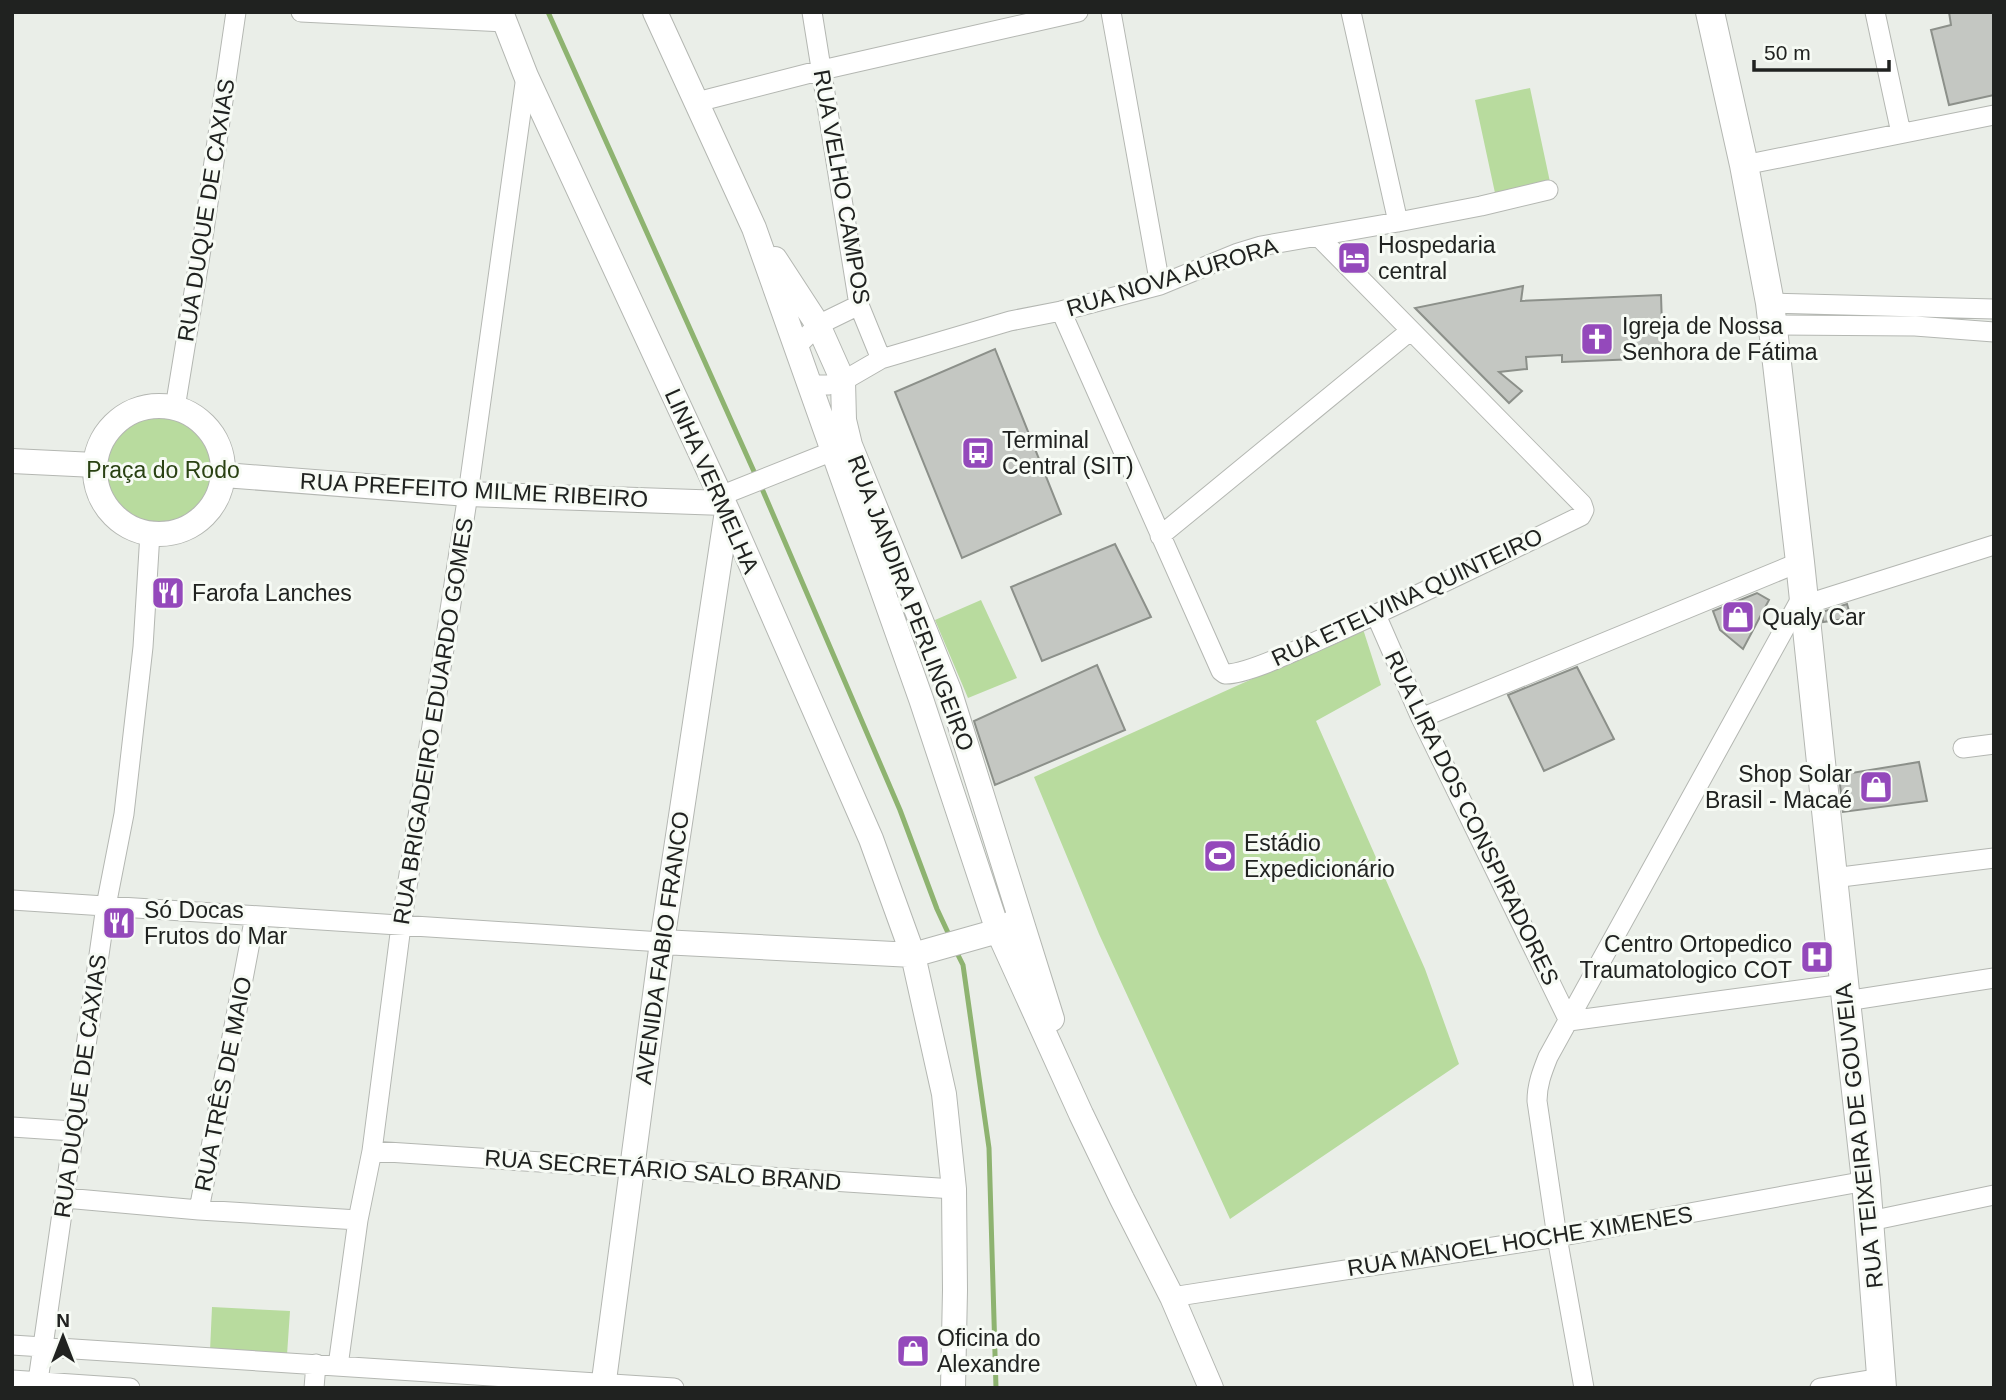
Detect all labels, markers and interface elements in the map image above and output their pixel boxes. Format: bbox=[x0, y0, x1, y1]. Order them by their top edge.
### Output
scale bar bbox=[1754, 28, 1889, 72]
text: 50 m bbox=[1764, 41, 1811, 64]
street label: RUA VELHO CAMPOS bbox=[809, 68, 875, 306]
street label: RUA DUQUE DE CAXIAS bbox=[172, 77, 240, 343]
street label: RUA NOVA AURORA bbox=[1063, 232, 1281, 322]
place label: Hospedaria central bbox=[1378, 232, 1496, 284]
hotel icon: Hospedaria central bbox=[1335, 239, 1373, 277]
place label: Igreja de Nossa Senhora de Fátima bbox=[1622, 313, 1818, 365]
church icon: Igreja de Nossa Senhora de Fátima bbox=[1578, 320, 1616, 358]
street label: LINHA VERMELHA bbox=[660, 385, 765, 578]
place label: Terminal Central (SIT) bbox=[1002, 427, 1134, 479]
bus stop icon: Terminal Central (SIT) bbox=[959, 434, 997, 472]
street label: RUA JANDIRA PERLINGEIRO bbox=[843, 452, 979, 754]
park label: Praça do Rodo bbox=[86, 457, 240, 483]
street label: RUA PREFEITO MILME RIBEIRO bbox=[299, 468, 649, 512]
street label: RUA BRIGADEIRO EDUARDO GOMES bbox=[388, 516, 478, 926]
street label: RUA ETELVINA QUINTEIRO bbox=[1267, 523, 1547, 671]
restaurant icon: Farofa Lanches bbox=[149, 574, 187, 612]
place label: Farofa Lanches bbox=[192, 580, 352, 606]
shop icon: Qualy Car bbox=[1719, 598, 1757, 636]
place label: Qualy Car bbox=[1762, 604, 1866, 630]
street label: RUA LIRA DOS CONSPIRADORES bbox=[1380, 647, 1564, 989]
place label: Shop Solar Brasil - Macaé bbox=[1705, 761, 1852, 813]
shop icon: Shop Solar Brasil - Macaé bbox=[1857, 768, 1895, 806]
street label: AVENIDA FABIO FRANCO bbox=[630, 810, 694, 1086]
place label: Estádio Expedicionário bbox=[1244, 830, 1395, 882]
sports icon: Estádio Expedicionário bbox=[1201, 837, 1239, 875]
place label: Só Docas Frutos do Mar bbox=[144, 897, 287, 949]
restaurant icon: Só Docas Frutos do Mar bbox=[100, 904, 138, 942]
place label: Centro Ortopedico Traumatologico COT bbox=[1579, 931, 1792, 983]
hospital icon: Centro Ortopedico Traumatologico COT bbox=[1798, 938, 1836, 976]
street label: RUA DUQUE DE CAXIAS bbox=[49, 953, 111, 1219]
street label: RUA TRÊS DE MAIO bbox=[189, 974, 257, 1194]
street label: RUA TEIXEIRA DE GOUVEIA bbox=[1830, 982, 1888, 1290]
street label: RUA SECRETÁRIO SALO BRAND bbox=[484, 1145, 842, 1195]
street label: RUA MANOEL HOCHE XIMENES bbox=[1345, 1201, 1695, 1281]
north arrow bbox=[28, 1302, 98, 1372]
text: N bbox=[56, 1310, 70, 1331]
place label: Oficina do Alexandre bbox=[937, 1325, 1041, 1377]
shop icon: Oficina do Alexandre bbox=[894, 1332, 932, 1370]

